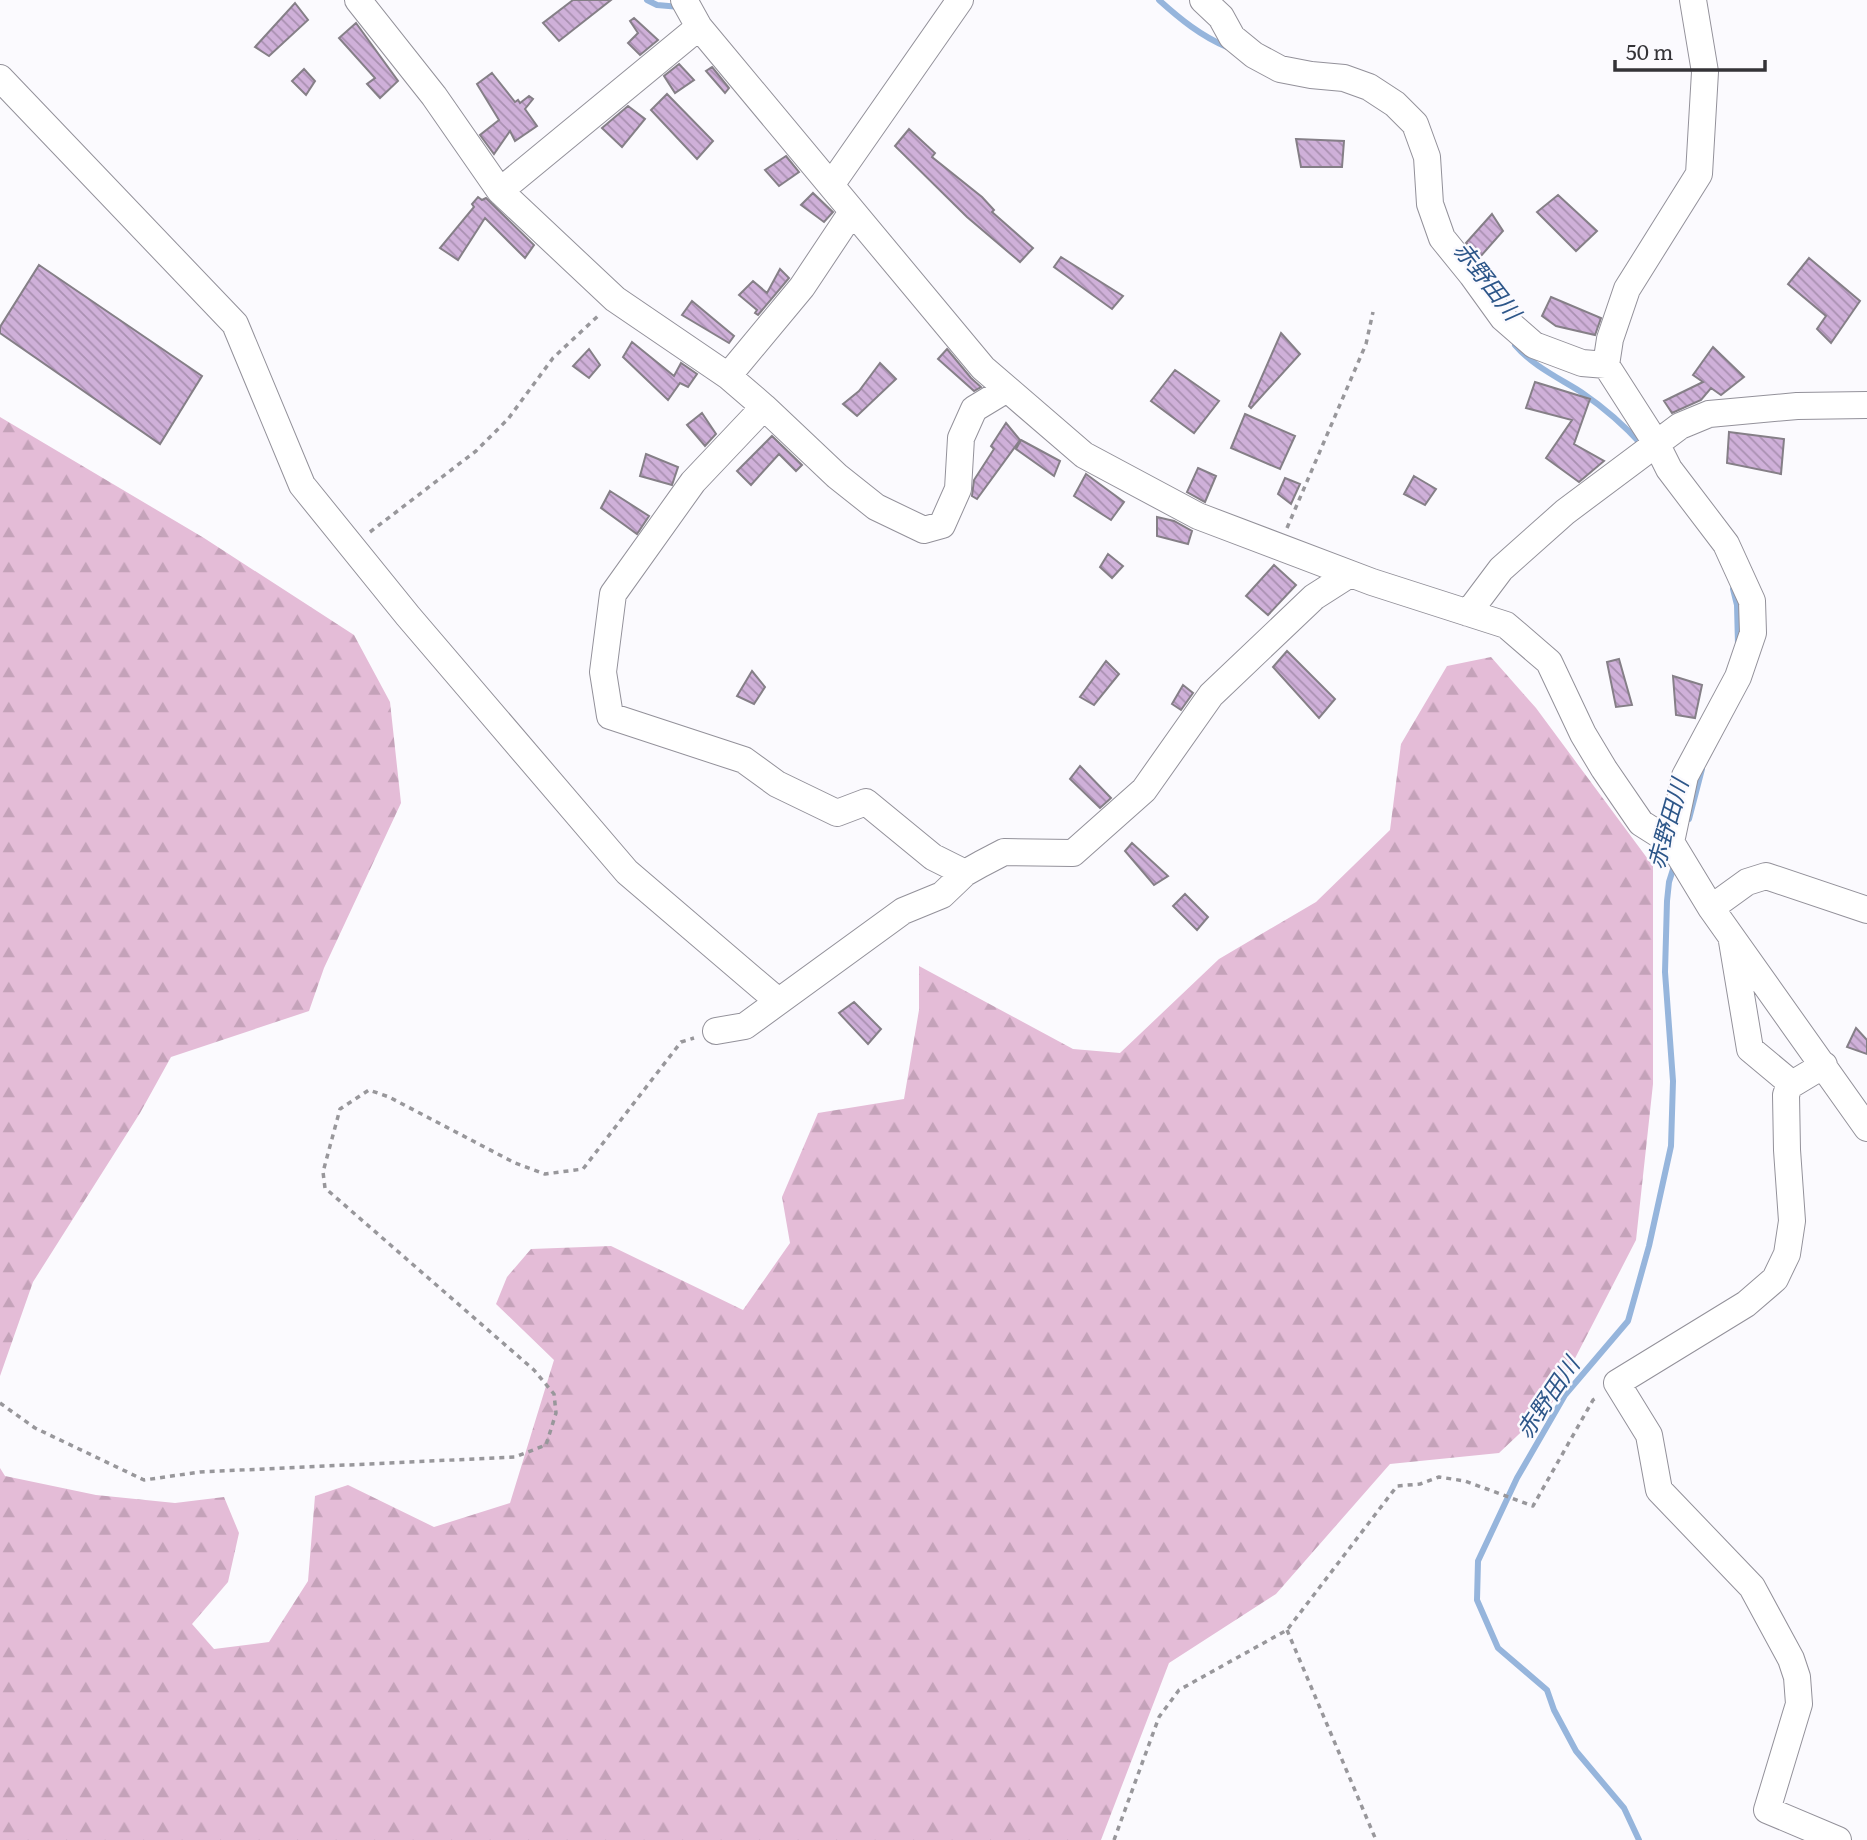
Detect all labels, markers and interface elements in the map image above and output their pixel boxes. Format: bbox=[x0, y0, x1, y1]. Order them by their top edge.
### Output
scale bar bbox=[1615, 28, 1766, 72]
text: 50 m bbox=[1626, 35, 1673, 66]
water label: 赤野田川 bbox=[1447, 233, 1532, 329]
water label: 赤野田川 bbox=[1637, 772, 1696, 872]
water label: 赤野田川 bbox=[1507, 1347, 1588, 1445]

